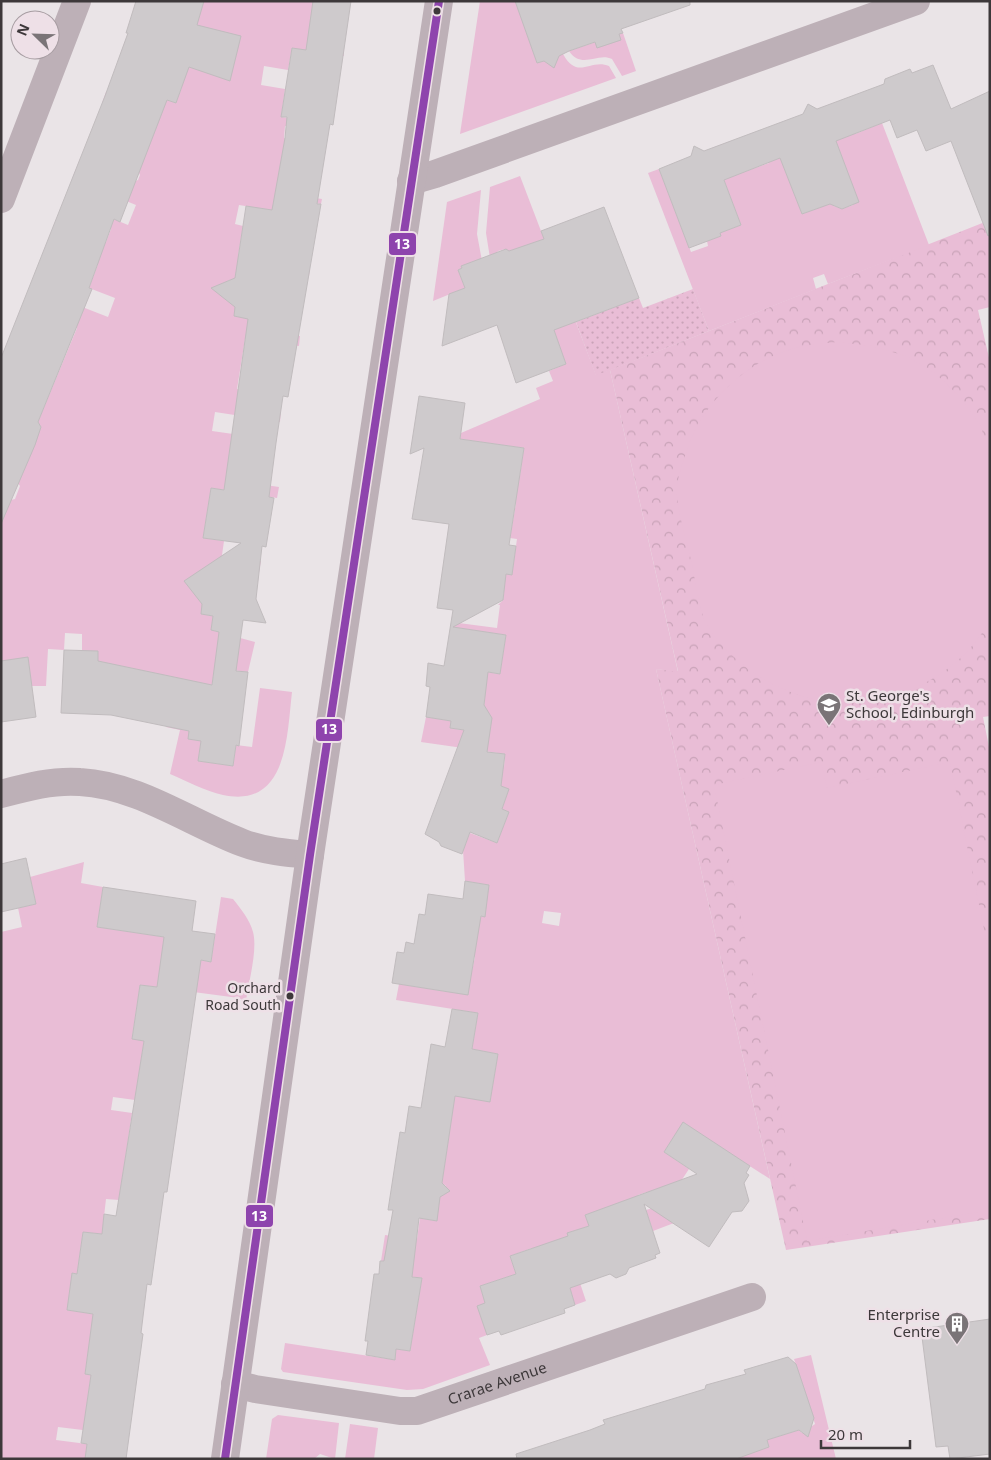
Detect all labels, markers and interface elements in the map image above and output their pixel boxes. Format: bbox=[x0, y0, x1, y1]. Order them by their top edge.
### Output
unlabelled marker bbox=[432, 6, 442, 16]
north arrow bbox=[10, 10, 60, 60]
text: N bbox=[12, 21, 34, 39]
line badge: 13 bbox=[388, 232, 417, 256]
text: 13 bbox=[394, 234, 410, 253]
place label: St. George's School, Edinburgh bbox=[846, 685, 974, 722]
school or university icon: St. George's School, Edinburgh bbox=[816, 692, 842, 726]
line badge: 13 bbox=[315, 718, 343, 742]
text: 13 bbox=[321, 719, 337, 738]
place label: Orchard Road South bbox=[205, 978, 281, 1014]
marker: Orchard Road South bbox=[285, 991, 295, 1001]
line badge: 13 bbox=[245, 1204, 274, 1228]
text: 13 bbox=[251, 1206, 267, 1225]
place label: Enterprise Centre bbox=[867, 1304, 940, 1341]
building icon: Enterprise Centre bbox=[944, 1311, 970, 1345]
street label: Crarae Avenue bbox=[445, 1357, 549, 1409]
scale bar bbox=[821, 1418, 910, 1450]
text: 20 m bbox=[828, 1424, 863, 1444]

